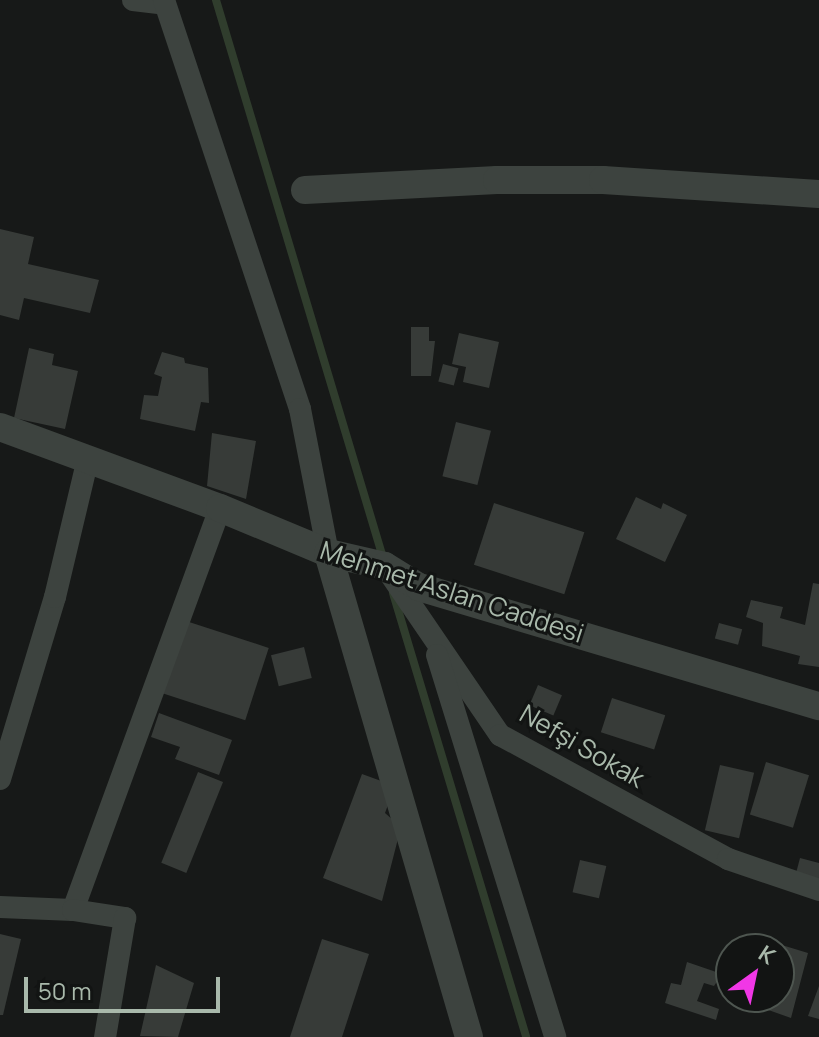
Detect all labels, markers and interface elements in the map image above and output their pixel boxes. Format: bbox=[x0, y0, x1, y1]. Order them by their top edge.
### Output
street label: Mehmet Aslan Caddesi bbox=[316, 535, 588, 649]
street label: Nefşi Sokak bbox=[514, 698, 650, 794]
north arrow bbox=[715, 933, 795, 1013]
text: K bbox=[753, 938, 781, 971]
scale bar bbox=[28, 961, 224, 1011]
text: 50 m bbox=[38, 974, 92, 1007]

